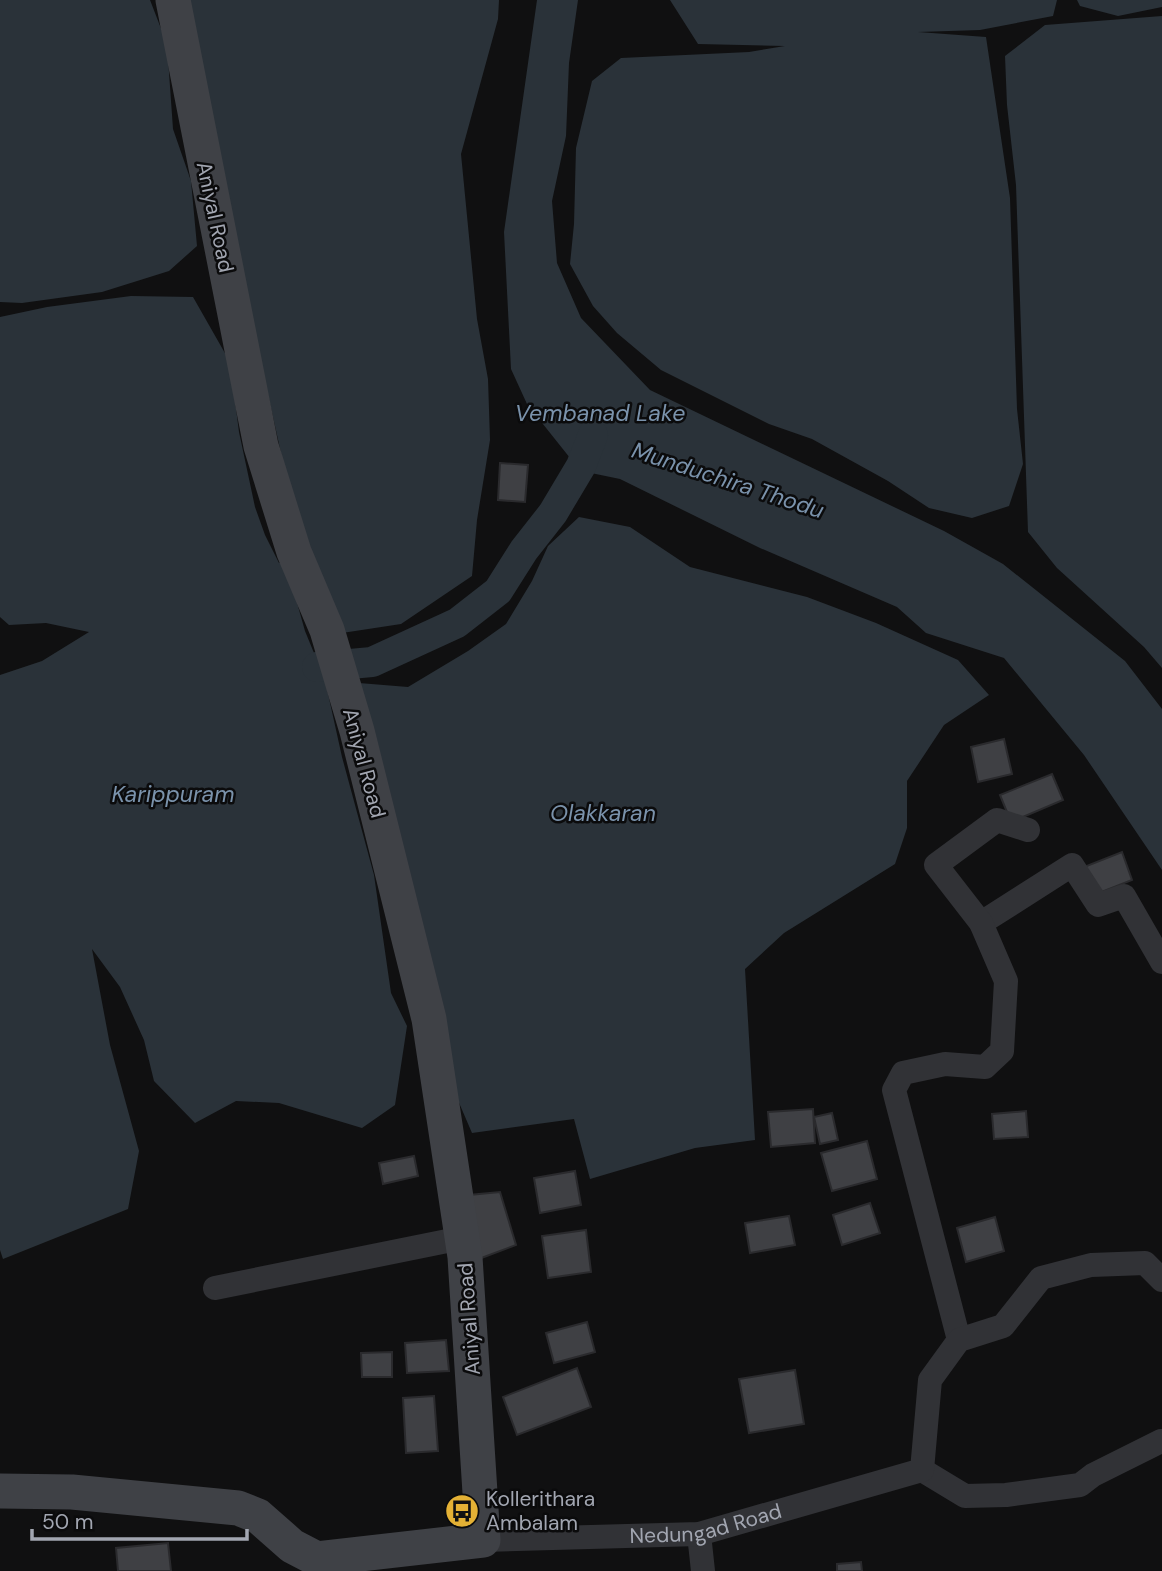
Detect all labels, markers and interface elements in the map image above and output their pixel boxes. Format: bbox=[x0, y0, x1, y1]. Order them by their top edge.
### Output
street label: Aniyal Road bbox=[190, 159, 240, 275]
water label: Vembanad Lake bbox=[515, 398, 685, 428]
water label: Munduchira Thodu bbox=[628, 435, 828, 525]
street label: Aniyal Road bbox=[336, 705, 392, 821]
water label: Karippuram bbox=[111, 779, 235, 809]
water label: Olakkaran bbox=[550, 798, 656, 828]
street label: Aniyal Road bbox=[451, 1262, 487, 1376]
place label: Kollerithara Ambalam bbox=[486, 1485, 595, 1537]
bus stop icon: Kollerithara Ambalam bbox=[443, 1492, 481, 1530]
street label: Nedungad Road bbox=[629, 1497, 785, 1550]
scale bar bbox=[32, 1498, 247, 1542]
text: 50 m bbox=[42, 1508, 93, 1536]

